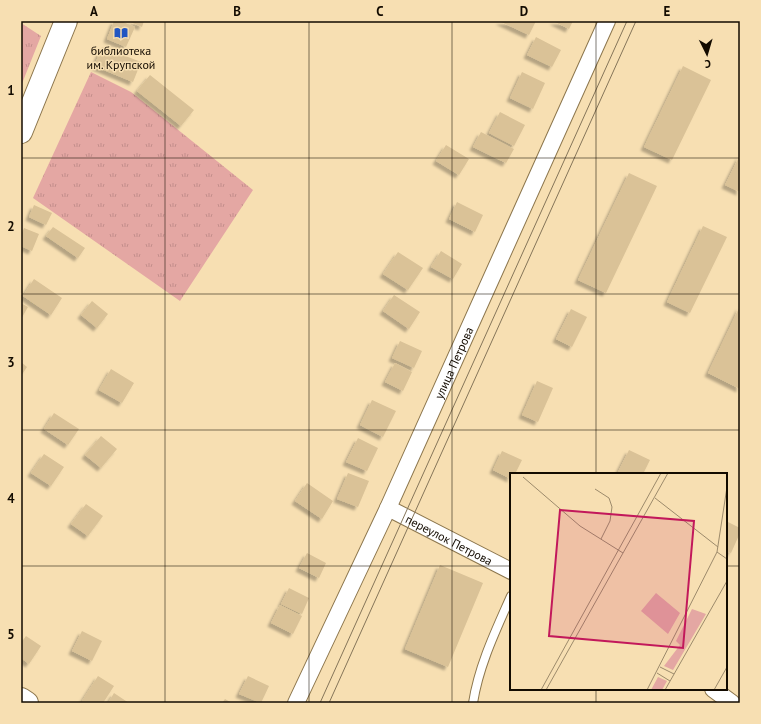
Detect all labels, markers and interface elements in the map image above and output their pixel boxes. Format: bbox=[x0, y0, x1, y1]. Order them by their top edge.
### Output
text: A bbox=[90, 3, 98, 20]
text: B bbox=[233, 3, 241, 20]
text: C bbox=[376, 3, 384, 20]
text: D bbox=[520, 3, 528, 20]
text: E bbox=[664, 3, 671, 20]
library icon: библиотека им. Крупской bbox=[113, 25, 129, 41]
north arrow bbox=[687, 34, 727, 74]
place label: библиотека им. Крупской bbox=[87, 43, 155, 72]
text: С bbox=[704, 57, 712, 71]
text: 1 bbox=[7, 82, 15, 99]
text: 2 bbox=[7, 218, 15, 235]
street label: улица Петрова bbox=[431, 324, 476, 401]
text: 3 bbox=[7, 354, 15, 371]
inset map bbox=[510, 473, 727, 690]
text: 4 bbox=[7, 490, 15, 507]
street label: переулок Петрова bbox=[403, 511, 495, 568]
text: 5 bbox=[7, 626, 15, 643]

